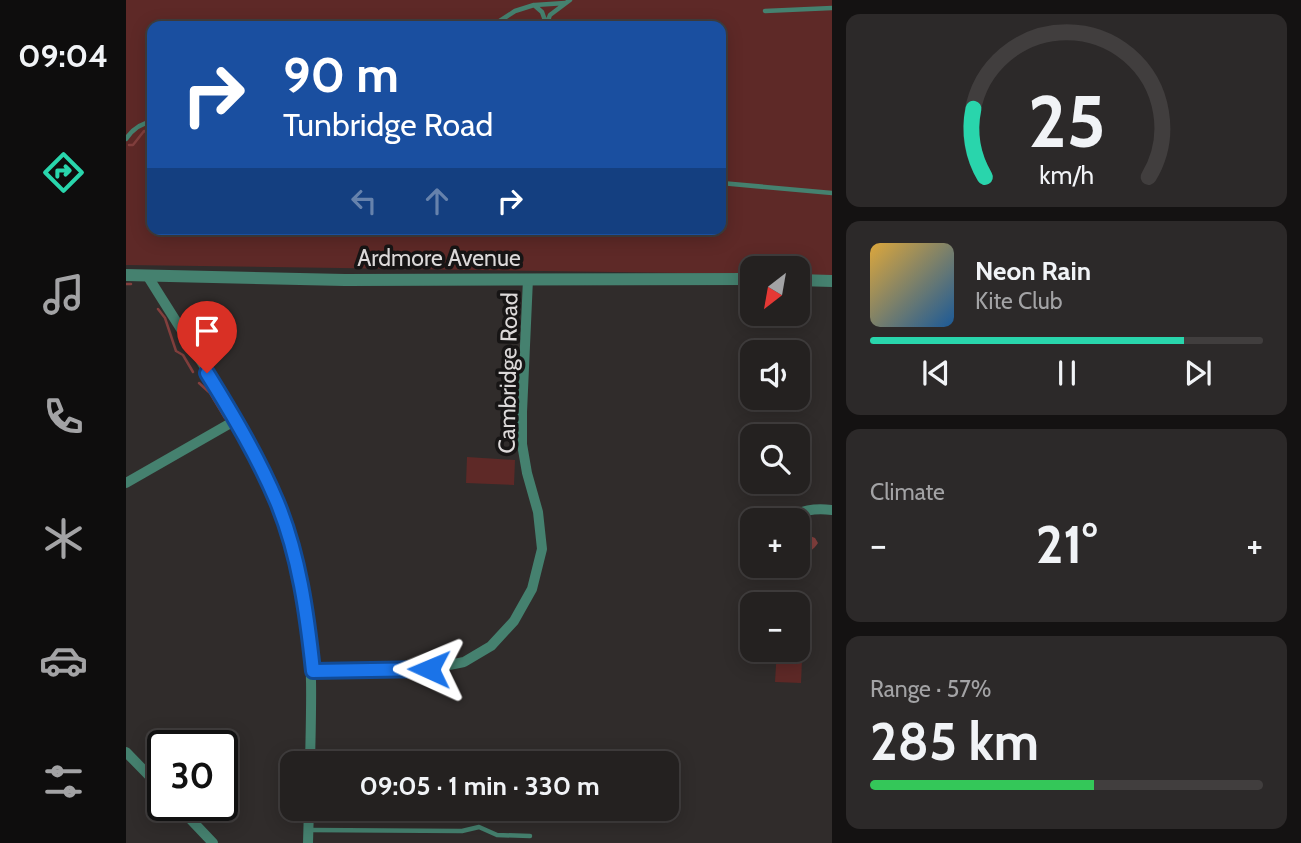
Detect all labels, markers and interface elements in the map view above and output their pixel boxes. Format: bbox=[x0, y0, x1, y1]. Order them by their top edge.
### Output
text: 09:04 bbox=[18, 36, 108, 75]
text: 90 m bbox=[283, 45, 399, 104]
icon: right bbox=[168, 49, 259, 140]
text: 25 bbox=[1028, 77, 1105, 165]
text: Tunbridge Road bbox=[283, 105, 493, 144]
icon: directions bbox=[39, 148, 88, 197]
text: km/h bbox=[1039, 159, 1094, 189]
icon: left bbox=[345, 182, 383, 220]
icon: ahead bbox=[418, 182, 456, 220]
icon: right bbox=[491, 182, 529, 220]
street label: Ardmore Avenue bbox=[357, 244, 521, 272]
text: Neon Rain bbox=[975, 255, 1091, 287]
north arrow bbox=[740, 256, 810, 326]
map controls bbox=[740, 256, 810, 662]
icon: music bbox=[39, 270, 88, 319]
text: Kite Club bbox=[975, 287, 1062, 315]
street label: Cambridge Road bbox=[493, 292, 523, 454]
pin bbox=[177, 301, 237, 373]
icon: arrive bbox=[188, 312, 226, 350]
button: sound bbox=[740, 340, 810, 410]
icon: previous bbox=[917, 354, 955, 392]
icon: pause bbox=[1048, 354, 1086, 392]
icon: next bbox=[1179, 354, 1217, 392]
icon: phone bbox=[39, 392, 88, 441]
button: search bbox=[740, 424, 810, 494]
text: Climate bbox=[870, 478, 945, 506]
button: + bbox=[740, 508, 810, 578]
text: 21° bbox=[1036, 513, 1097, 576]
icon: climate bbox=[39, 514, 88, 563]
text: − bbox=[870, 521, 887, 568]
text: + bbox=[1246, 521, 1263, 568]
button: − bbox=[740, 592, 810, 662]
position arrow bbox=[392, 632, 466, 706]
icon: car bbox=[39, 636, 88, 685]
text: Range · 57% bbox=[870, 675, 991, 703]
text: 285 km bbox=[870, 710, 1039, 773]
speed limit sign: 30 bbox=[147, 730, 238, 821]
icon: filters bbox=[39, 757, 88, 806]
text: 09:05 · 1 min · 330 m bbox=[360, 770, 599, 802]

